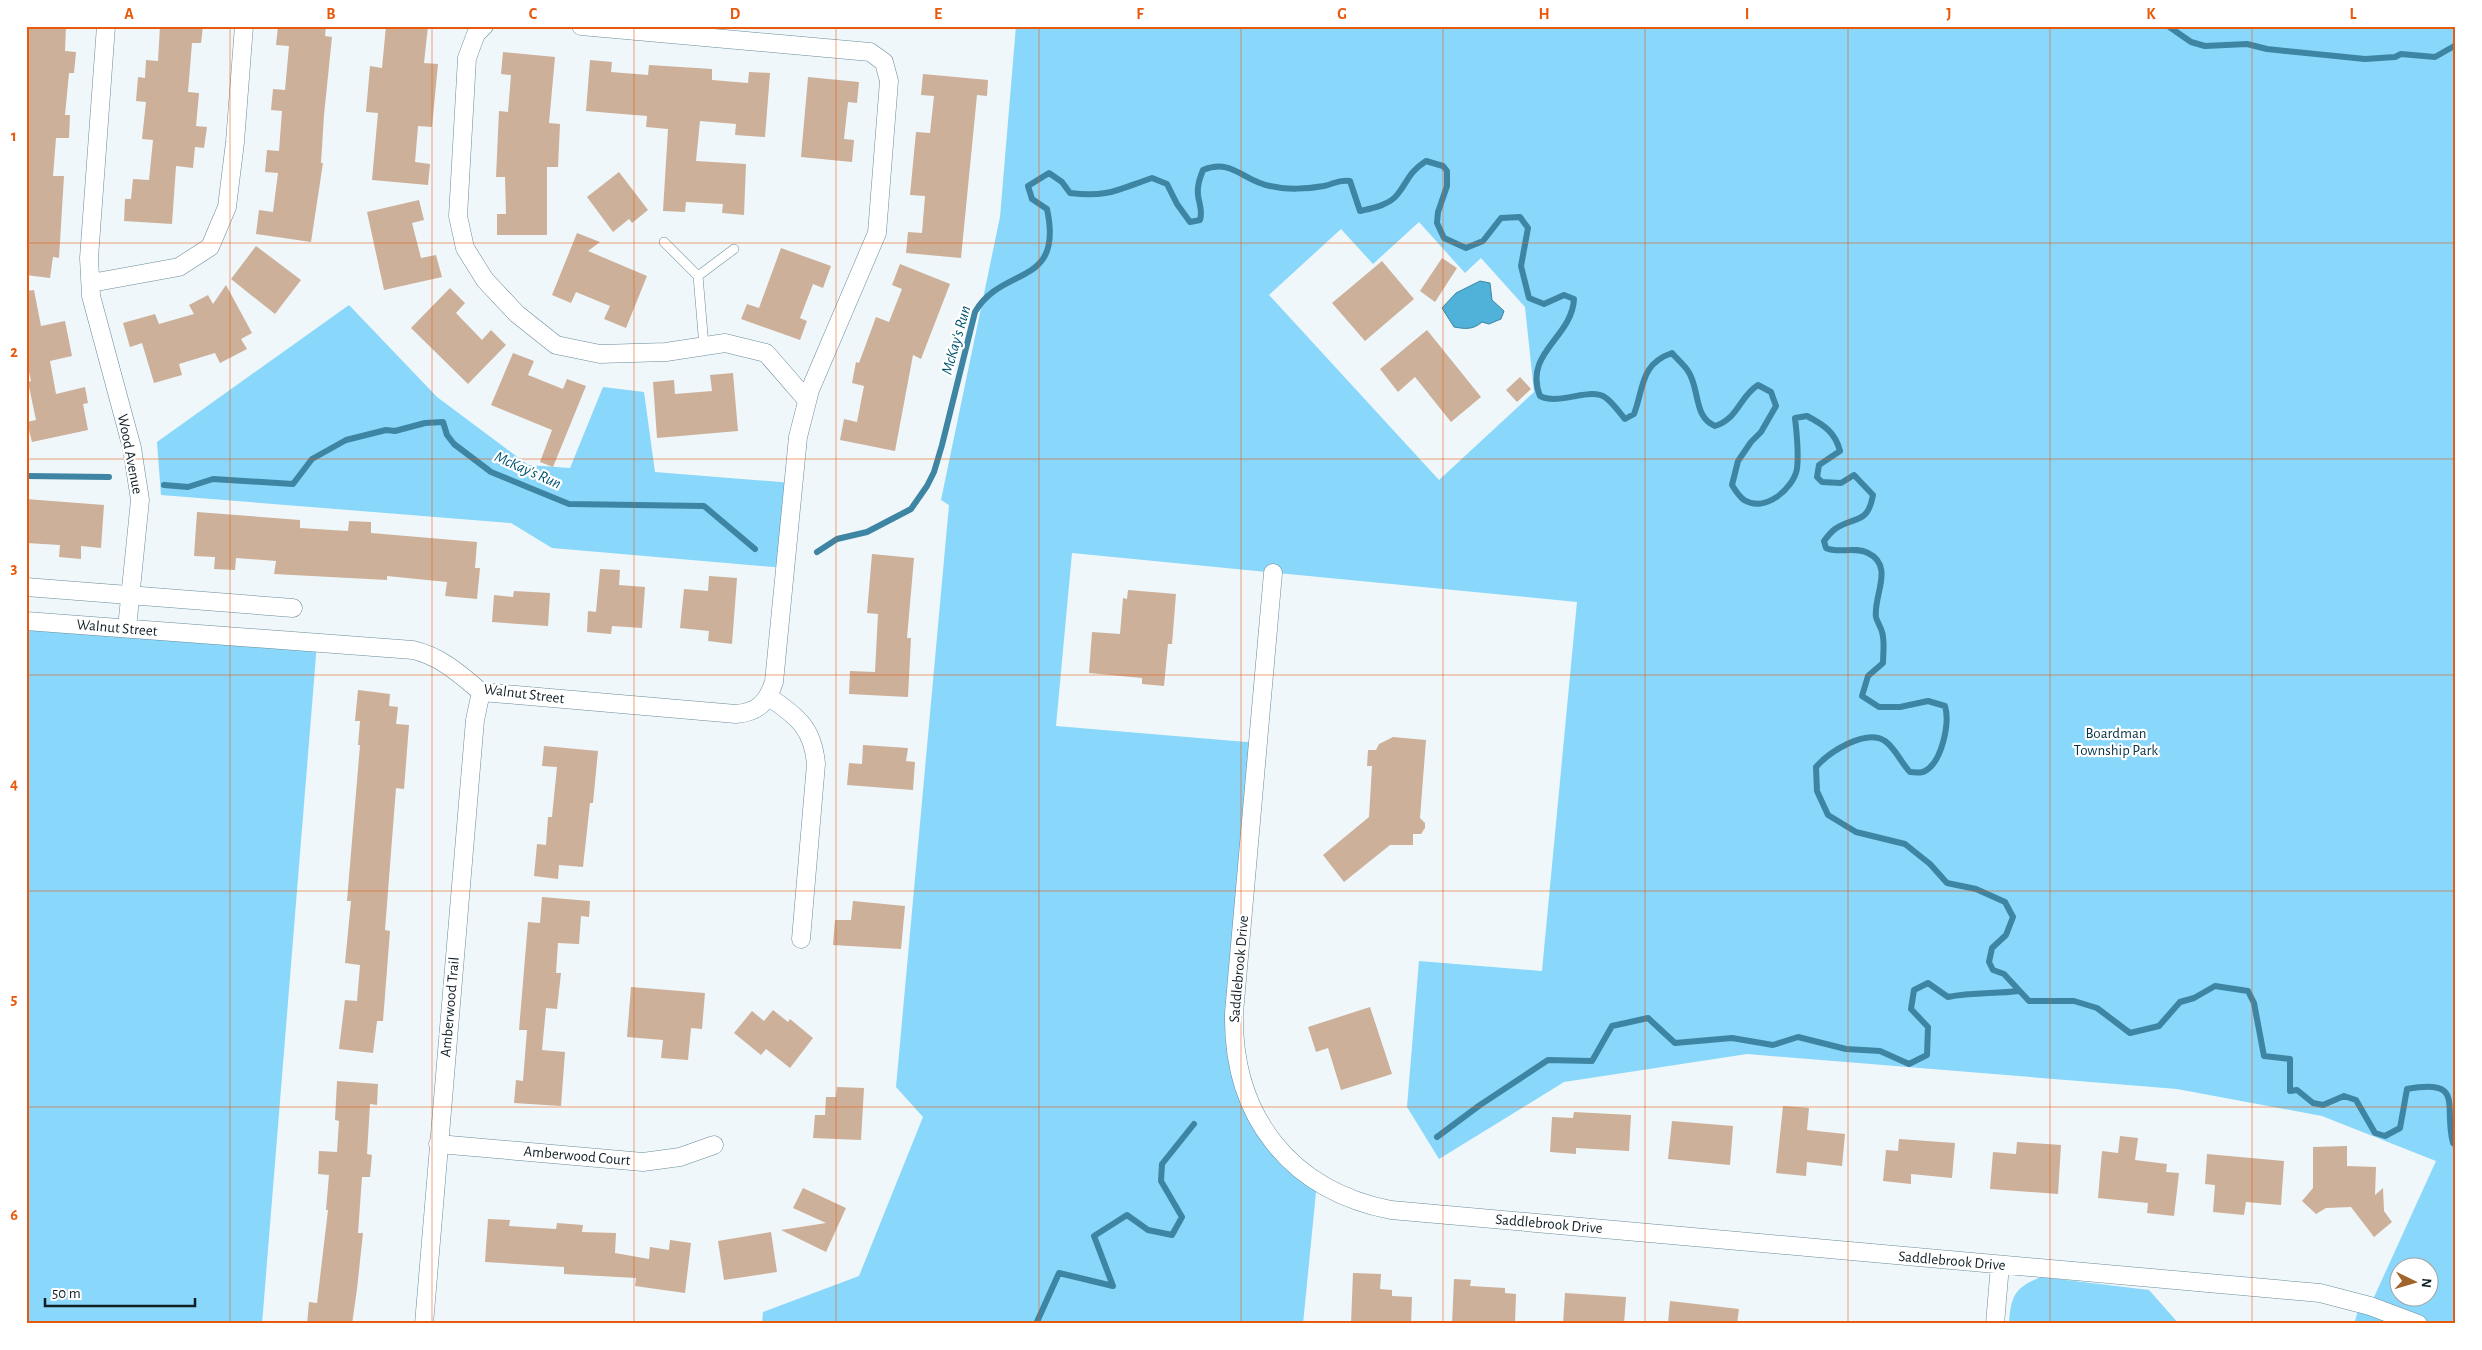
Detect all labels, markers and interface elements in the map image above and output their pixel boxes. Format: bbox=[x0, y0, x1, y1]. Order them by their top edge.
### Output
text: A bbox=[124, 6, 134, 22]
text: B bbox=[326, 6, 336, 22]
text: C bbox=[529, 6, 538, 22]
text: D bbox=[730, 6, 741, 22]
text: E bbox=[934, 6, 942, 22]
text: F bbox=[1136, 6, 1144, 22]
text: G bbox=[1337, 6, 1347, 22]
text: H bbox=[1538, 6, 1550, 22]
text: I bbox=[1745, 6, 1749, 22]
text: J bbox=[1946, 6, 1952, 22]
text: K bbox=[2146, 6, 2156, 22]
text: L bbox=[2350, 6, 2357, 22]
text: 1 bbox=[11, 128, 17, 144]
water label: McKay's Run bbox=[939, 304, 973, 376]
text: 2 bbox=[10, 344, 18, 360]
street label: Wood Avenue bbox=[115, 413, 145, 495]
water label: McKay's Run bbox=[492, 448, 564, 492]
text: 3 bbox=[11, 560, 18, 576]
street label: Walnut Street bbox=[76, 617, 158, 639]
street label: Walnut Street bbox=[483, 682, 565, 706]
park label: Boardman Township Park bbox=[2074, 726, 2158, 758]
text: 4 bbox=[10, 776, 18, 792]
street label: Saddlebrook Drive bbox=[1227, 915, 1251, 1023]
street label: Amberwood Trail bbox=[438, 956, 462, 1058]
text: 5 bbox=[11, 991, 18, 1007]
street label: Amberwood Court bbox=[523, 1144, 631, 1168]
text: 6 bbox=[10, 1207, 18, 1223]
street label: Saddlebrook Drive bbox=[1495, 1212, 1603, 1236]
street label: Saddlebrook Drive bbox=[1898, 1249, 2006, 1273]
north arrow bbox=[2390, 1258, 2440, 1308]
scale bar bbox=[45, 1275, 195, 1307]
text: N bbox=[2419, 1278, 2433, 1289]
text: 50 m bbox=[52, 1286, 81, 1301]

